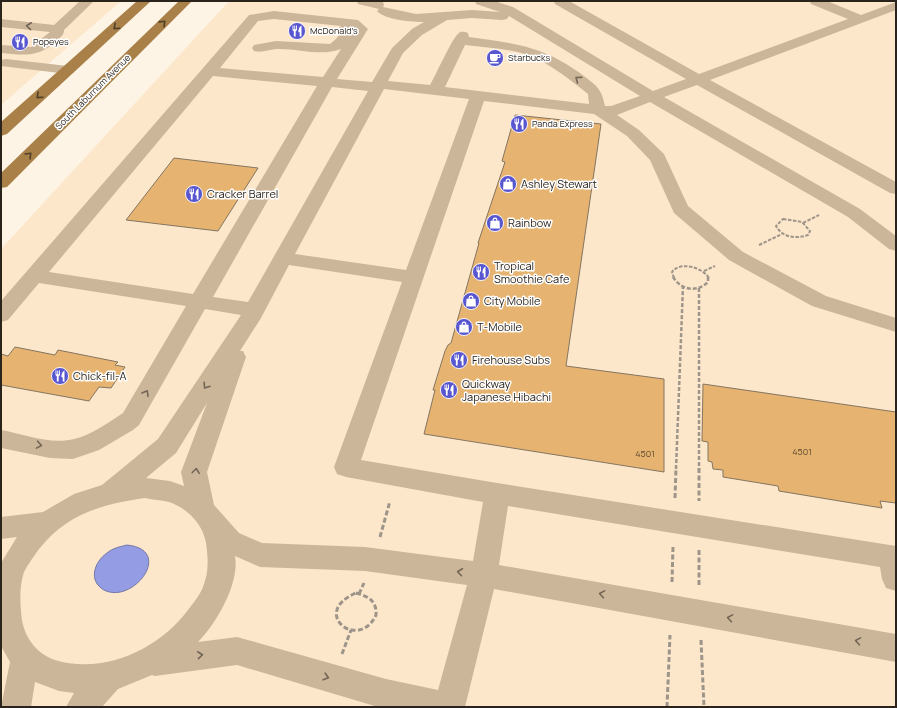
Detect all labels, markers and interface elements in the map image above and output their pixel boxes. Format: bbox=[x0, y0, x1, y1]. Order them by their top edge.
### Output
one-way arrow bbox=[158, 20, 166, 28]
one-way arrow bbox=[26, 21, 32, 30]
restaurant icon: McDonald's bbox=[287, 21, 307, 41]
one-way arrow bbox=[113, 22, 121, 30]
place label: McDonald's bbox=[310, 24, 358, 37]
restaurant icon: Popeyes bbox=[10, 32, 30, 52]
place label: Popeyes bbox=[33, 35, 69, 48]
cafe icon: Starbucks bbox=[485, 48, 505, 68]
street label: South Laburnum Avenue bbox=[52, 51, 133, 132]
place label: Starbucks bbox=[508, 51, 550, 64]
one-way arrow bbox=[576, 77, 583, 84]
one-way arrow bbox=[37, 91, 44, 98]
restaurant icon: Panda Express bbox=[509, 114, 529, 134]
place label: Panda Express bbox=[532, 117, 593, 130]
one-way arrow bbox=[24, 152, 32, 160]
shop icon: Ashley Stewart bbox=[498, 174, 518, 194]
place label: Ashley Stewart bbox=[521, 176, 597, 191]
restaurant icon: Cracker Barrel bbox=[184, 184, 204, 204]
place label: Cracker Barrel bbox=[207, 186, 278, 201]
shop icon: Rainbow bbox=[485, 213, 505, 233]
place label: Rainbow bbox=[508, 215, 552, 230]
place label: Tropical Smoothie Cafe bbox=[494, 258, 570, 286]
restaurant icon: Tropical Smoothie Cafe bbox=[471, 262, 491, 282]
shop icon: City Mobile bbox=[461, 291, 481, 311]
place label: City Mobile bbox=[484, 293, 541, 308]
shop icon: T-Mobile bbox=[454, 317, 474, 337]
place label: T-Mobile bbox=[477, 319, 523, 334]
restaurant icon: Firehouse Subs bbox=[449, 350, 469, 370]
place label: Firehouse Subs bbox=[472, 352, 550, 367]
restaurant icon: Chick-fil-A bbox=[50, 366, 70, 386]
place label: Chick-fil-A bbox=[73, 368, 126, 383]
place label: Quickway Japanese Hibachi bbox=[462, 376, 551, 404]
restaurant icon: Quickway Japanese Hibachi bbox=[439, 380, 459, 400]
one-way arrow bbox=[204, 382, 211, 389]
one-way arrow bbox=[142, 390, 149, 397]
one-way arrow bbox=[36, 441, 43, 449]
house number: 4501 bbox=[792, 445, 812, 458]
house number: 4501 bbox=[635, 447, 655, 460]
one-way arrow bbox=[191, 468, 200, 474]
one-way arrow bbox=[457, 568, 463, 577]
one-way arrow bbox=[599, 591, 605, 599]
one-way arrow bbox=[727, 614, 733, 622]
one-way arrow bbox=[855, 637, 861, 645]
one-way arrow bbox=[197, 651, 203, 660]
one-way arrow bbox=[323, 672, 330, 681]

